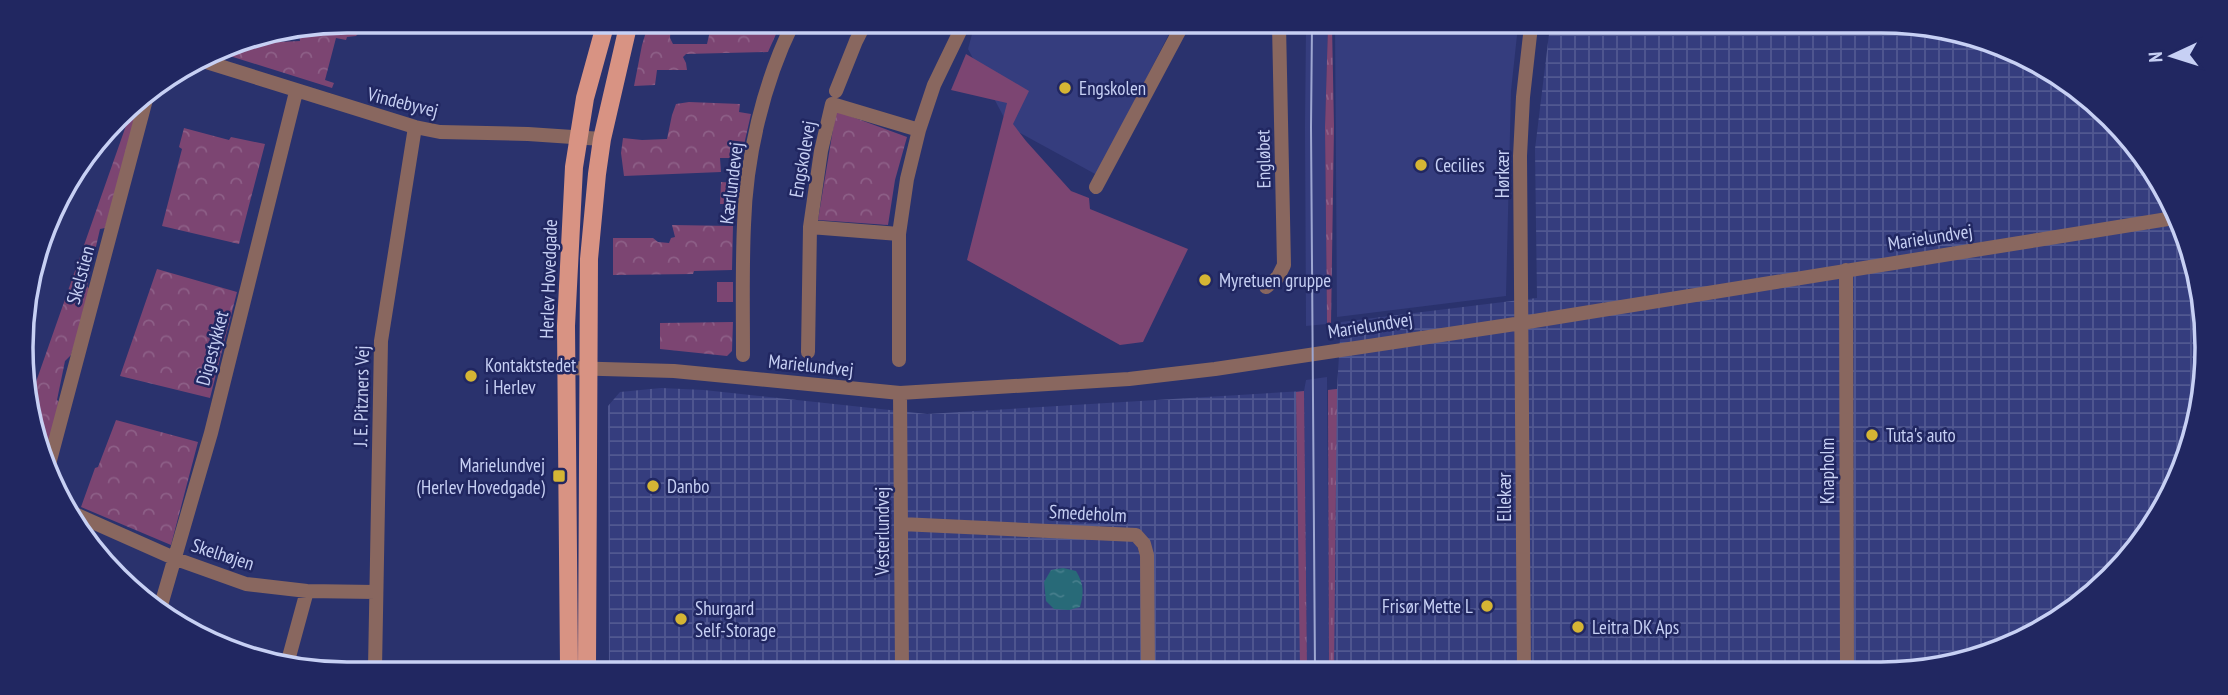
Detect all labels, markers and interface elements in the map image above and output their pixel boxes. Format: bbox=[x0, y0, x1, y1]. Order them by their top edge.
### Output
north arrow bbox=[2137, 21, 2207, 91]
text: N bbox=[2143, 51, 2167, 63]
place label: Engskolen bbox=[1079, 76, 1146, 100]
marker: Engskolen bbox=[1057, 80, 1073, 96]
street label: Vindebyvej bbox=[364, 81, 441, 122]
street label: Engskolevej bbox=[783, 119, 821, 199]
street label: Engløbet bbox=[1250, 129, 1276, 189]
street label: Kærlundevej bbox=[714, 141, 748, 225]
street label: Hørkær bbox=[1490, 149, 1514, 198]
place label: Cecilies bbox=[1435, 153, 1485, 177]
marker: Cecilies bbox=[1413, 157, 1429, 173]
street label: Marielundvej bbox=[1886, 218, 1974, 256]
street label: Herlev Hovedgade bbox=[534, 219, 562, 339]
street label: Skelstien bbox=[61, 243, 99, 307]
place label: Myretuen gruppe bbox=[1219, 268, 1331, 292]
marker: Myretuen gruppe bbox=[1197, 272, 1213, 288]
street label: Marielundvej bbox=[1326, 306, 1414, 344]
street label: Digestykket bbox=[191, 307, 234, 388]
street label: J. E. Pitzners Vej bbox=[348, 345, 374, 448]
street label: Marielundvej bbox=[767, 349, 855, 381]
place label: Kontaktstedet i Herlev bbox=[485, 353, 577, 399]
marker: Kontaktstedet i Herlev bbox=[463, 368, 479, 384]
place label: Tuta's auto bbox=[1886, 423, 1956, 447]
marker: Tuta's auto bbox=[1864, 427, 1880, 443]
street label: Knapholm bbox=[1815, 438, 1839, 504]
place label: Marielundvej (Herlev Hovedgade) bbox=[417, 453, 546, 499]
marker: Marielundvej (Herlev Hovedgade) bbox=[551, 468, 567, 484]
street label: Ellekær bbox=[1492, 471, 1516, 522]
place label: Danbo bbox=[667, 474, 709, 498]
marker: Danbo bbox=[645, 478, 661, 494]
street label: Vesterlundvej bbox=[870, 487, 894, 576]
street label: Smedeholm bbox=[1049, 499, 1127, 527]
street label: Skelhøjen bbox=[189, 533, 257, 575]
place label: Frisør Mette L bbox=[1382, 594, 1473, 618]
place label: Shurgard Self-Storage bbox=[695, 596, 776, 642]
marker: Frisør Mette L bbox=[1479, 598, 1495, 614]
marker: Shurgard Self-Storage bbox=[673, 611, 689, 627]
place label: Leitra DK Aps bbox=[1592, 615, 1679, 639]
marker: Leitra DK Aps bbox=[1570, 619, 1586, 635]

